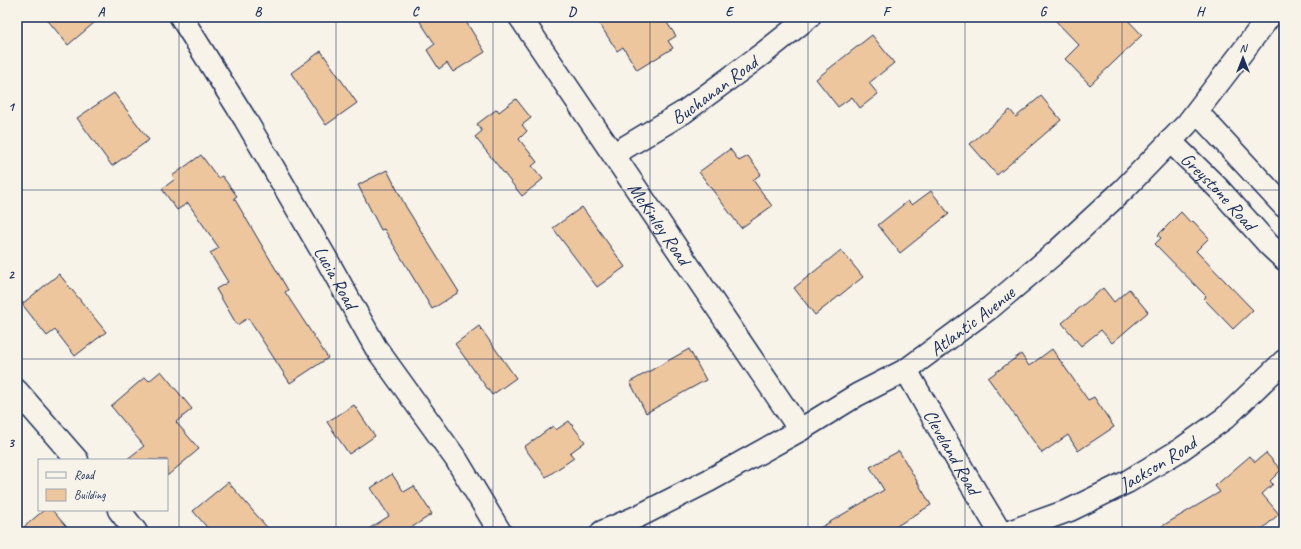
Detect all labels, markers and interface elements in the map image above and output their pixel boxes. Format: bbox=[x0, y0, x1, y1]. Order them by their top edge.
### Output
text: A bbox=[98, 4, 106, 20]
text: B bbox=[255, 4, 263, 20]
text: C bbox=[412, 4, 420, 20]
text: D bbox=[568, 4, 577, 20]
text: E bbox=[726, 4, 735, 20]
text: F bbox=[883, 4, 892, 20]
text: G bbox=[1040, 4, 1048, 20]
text: H bbox=[1196, 4, 1206, 20]
north arrow bbox=[1223, 38, 1263, 78]
text: N bbox=[1240, 41, 1249, 55]
street label: Buchanan Road bbox=[667, 49, 765, 130]
text: 1 bbox=[8, 99, 16, 115]
street label: Greystone Road bbox=[1175, 147, 1263, 238]
street label: McKinley Road bbox=[622, 178, 697, 273]
street label: Lucia Road bbox=[308, 242, 364, 316]
text: 2 bbox=[8, 267, 15, 283]
street label: Atlantic Avenue bbox=[925, 280, 1021, 361]
street label: Cleveland Road bbox=[918, 405, 987, 501]
street label: Jackson Road bbox=[1114, 429, 1204, 497]
text: 3 bbox=[8, 435, 15, 451]
legend bbox=[38, 459, 168, 511]
text: Road bbox=[74, 467, 96, 483]
text: Building bbox=[74, 487, 106, 503]

